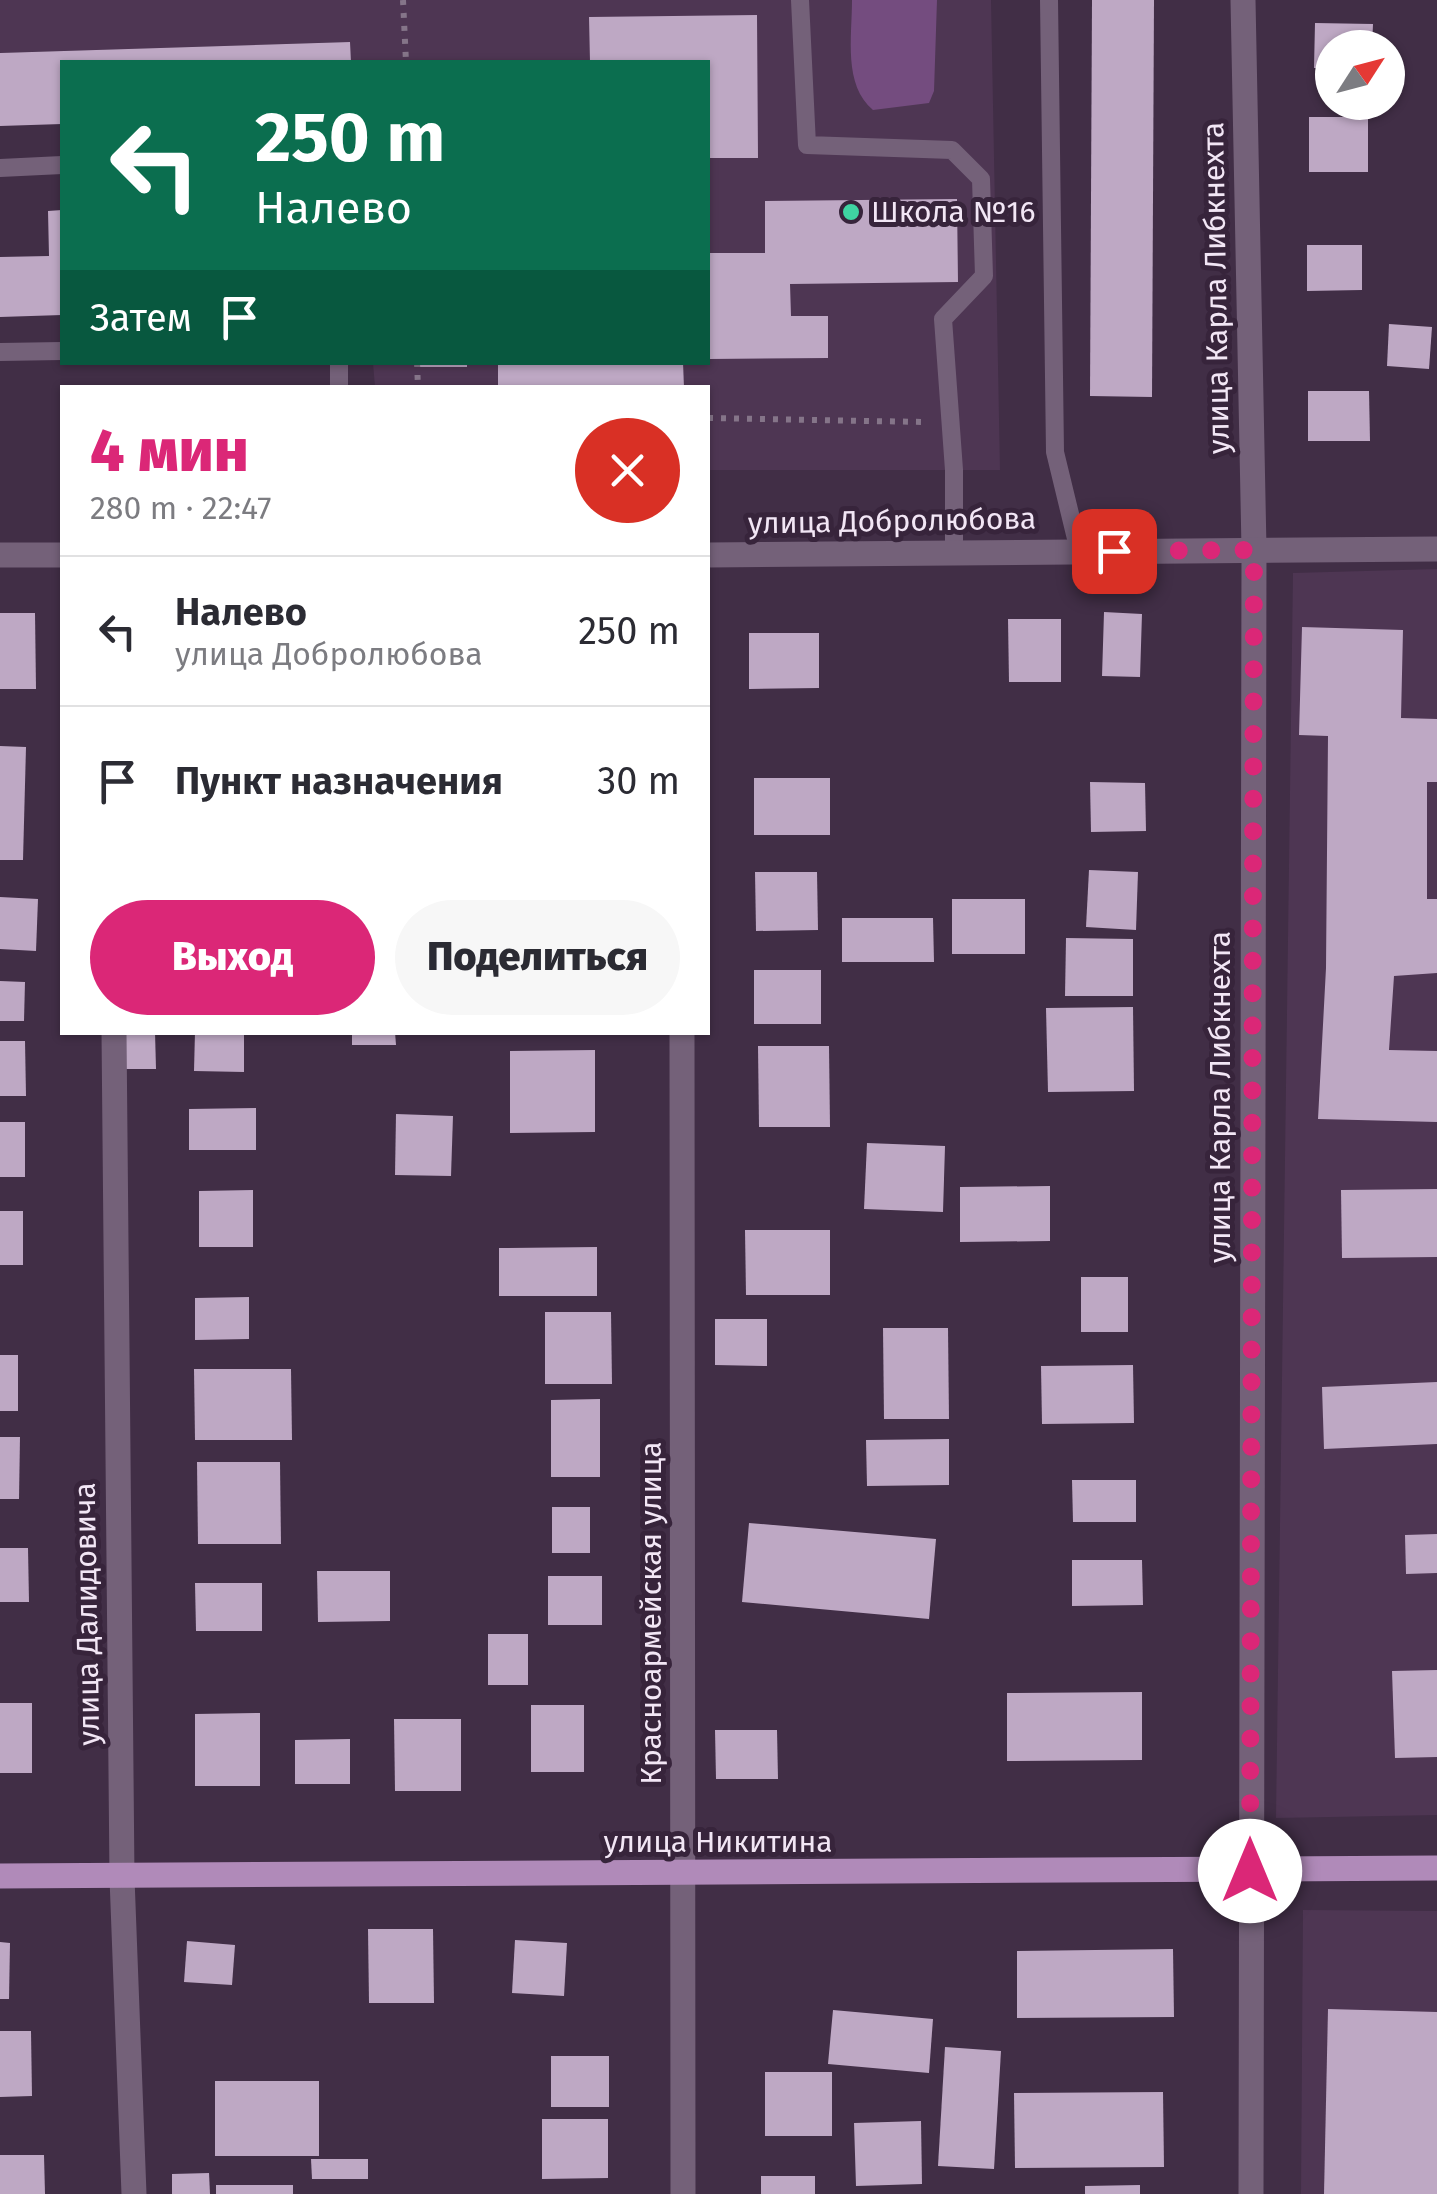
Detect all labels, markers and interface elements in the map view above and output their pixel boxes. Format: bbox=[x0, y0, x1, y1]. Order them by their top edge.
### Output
north arrow bbox=[1315, 30, 1405, 120]
map controls bbox=[1315, 30, 1405, 120]
text: 250 m bbox=[255, 96, 445, 180]
icon: left bbox=[90, 100, 220, 230]
street label: улица Карла Либкнехта bbox=[1195, 122, 1237, 454]
text: Налево bbox=[255, 181, 412, 235]
place label: Школа №16 bbox=[871, 194, 1035, 230]
marker: Школа №16 bbox=[840, 201, 862, 223]
icon: arrive bbox=[212, 290, 267, 345]
text: Затем bbox=[90, 295, 192, 341]
text: 4 мин bbox=[90, 415, 249, 487]
button: close bbox=[575, 418, 680, 523]
text: 280 m · 22:47 bbox=[90, 489, 272, 527]
street label: улица Добролюбова bbox=[747, 500, 1037, 542]
pin bbox=[1072, 509, 1157, 594]
icon: arrive bbox=[1087, 524, 1142, 579]
text: Налево bbox=[175, 589, 307, 635]
icon: left bbox=[90, 604, 145, 659]
text: 250 m bbox=[578, 608, 680, 654]
text: улица Добролюбова bbox=[175, 635, 483, 673]
icon: arrive bbox=[90, 754, 145, 809]
text: Пункт назначения bbox=[175, 758, 503, 804]
text: 30 m bbox=[597, 758, 680, 804]
button: Выход bbox=[90, 900, 375, 1015]
button: Поделиться bbox=[395, 900, 680, 1015]
street label: улица Карла Либкнехта bbox=[1202, 931, 1238, 1263]
street label: Красноармейская улица bbox=[633, 1441, 669, 1785]
street label: улица Далидовича bbox=[67, 1482, 107, 1746]
position arrow bbox=[1198, 1819, 1302, 1923]
street label: улица Никитина bbox=[603, 1824, 833, 1860]

